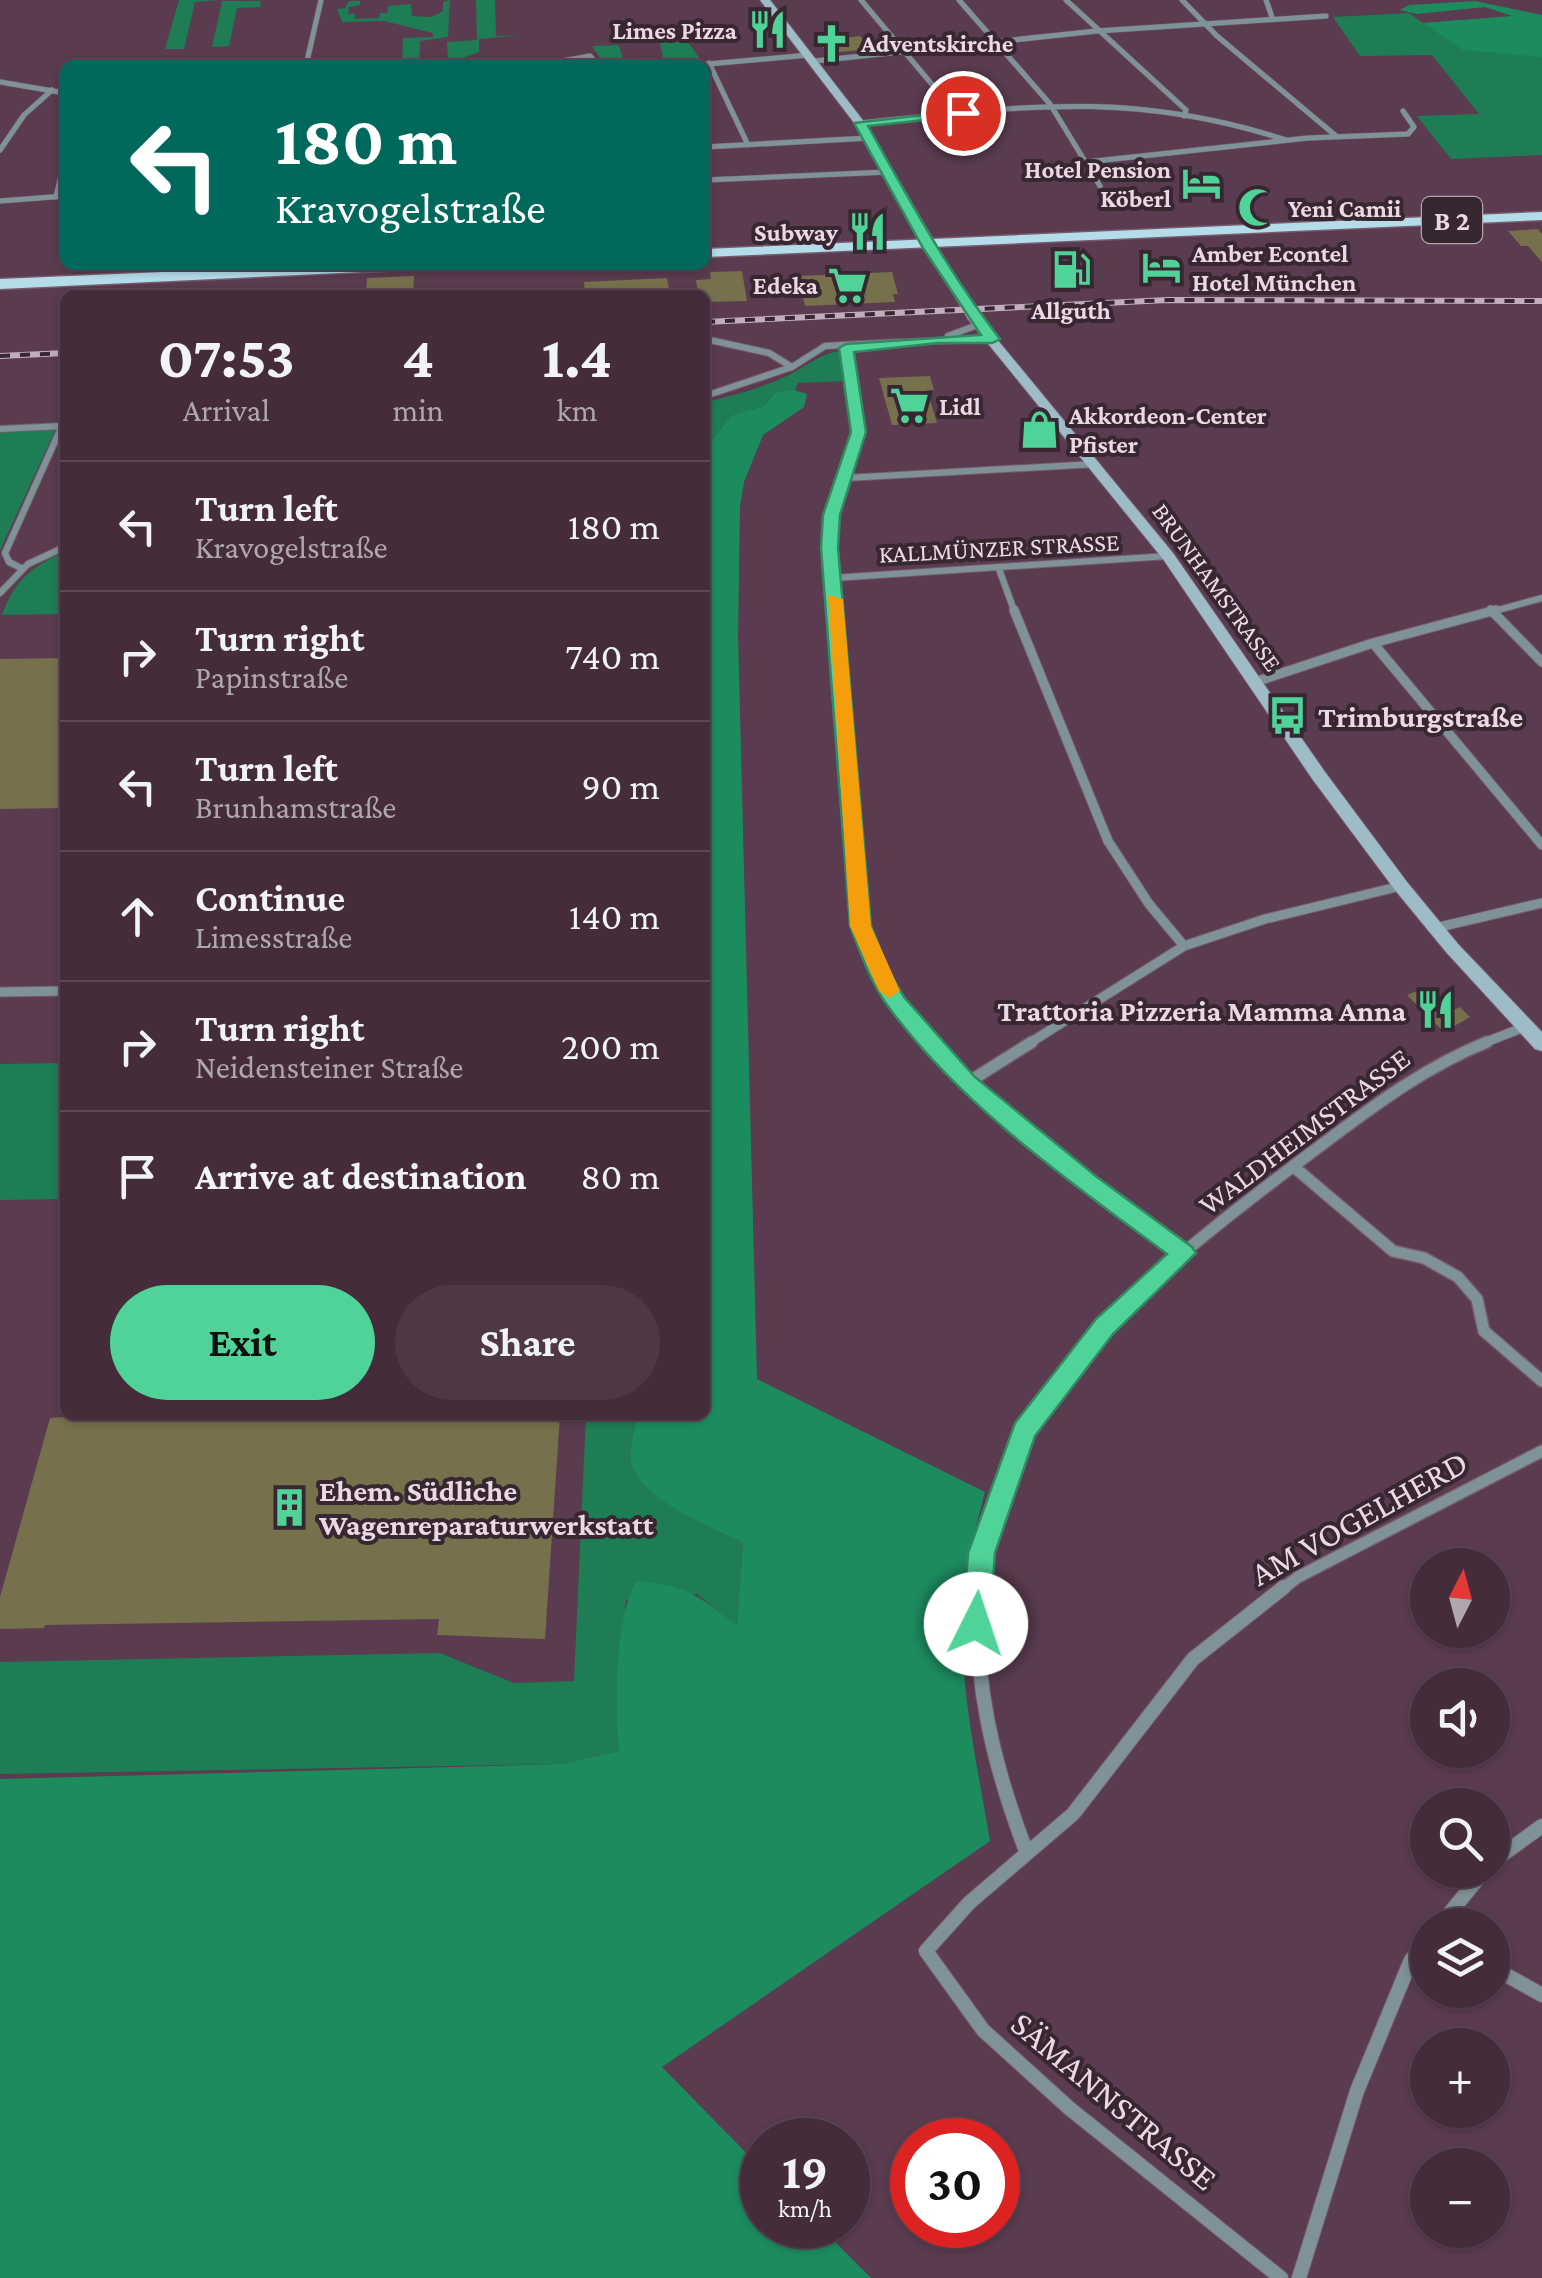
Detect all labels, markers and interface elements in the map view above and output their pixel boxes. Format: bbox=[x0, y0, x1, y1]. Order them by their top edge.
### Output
restaurant icon: Limes Pizza bbox=[746, 9, 788, 51]
place label: Limes Pizza bbox=[612, 17, 738, 44]
church icon: Adventskirche bbox=[810, 22, 852, 64]
place label: Adventskirche bbox=[860, 30, 1013, 57]
pin bbox=[921, 71, 1006, 156]
icon: arrive bbox=[936, 86, 991, 141]
icon: left bbox=[110, 100, 240, 230]
text: 180 m bbox=[275, 101, 457, 179]
place label: Hotel Pension Köberl bbox=[1024, 156, 1172, 212]
hotel icon: Hotel Pension Köberl bbox=[1180, 162, 1222, 204]
text: Kravogelstraße bbox=[275, 183, 546, 233]
mosque icon: Yeni Camii bbox=[1237, 187, 1279, 229]
place label: Yeni Camii bbox=[1288, 195, 1401, 222]
road number: B 2 bbox=[1422, 197, 1482, 243]
restaurant icon: Subway bbox=[847, 211, 889, 253]
place label: Subway bbox=[754, 219, 839, 246]
place label: Amber Econtel Hotel München bbox=[1191, 240, 1357, 296]
hotel icon: Amber Econtel Hotel München bbox=[1141, 246, 1183, 288]
fuel station icon: Allguth bbox=[1050, 248, 1092, 290]
supermarket icon: Edeka bbox=[827, 264, 869, 306]
place label: Edeka bbox=[753, 272, 819, 299]
place label: Allguth bbox=[1030, 297, 1111, 324]
text: 07:53 bbox=[158, 323, 295, 390]
text: 4 bbox=[402, 323, 434, 390]
text: 1.4 bbox=[542, 323, 612, 390]
supermarket icon: Lidl bbox=[888, 385, 930, 427]
text: Arrival bbox=[183, 392, 270, 428]
text: min bbox=[393, 392, 444, 428]
text: km bbox=[556, 392, 597, 428]
place label: Lidl bbox=[939, 393, 981, 420]
place label: Akkordeon-Center Pfister bbox=[1068, 402, 1267, 458]
shop icon: Akkordeon-Center Pfister bbox=[1018, 408, 1060, 450]
text: Turn left bbox=[195, 487, 338, 529]
street label: BRUNHAMSTRASSE bbox=[1147, 498, 1287, 676]
icon: left bbox=[110, 499, 165, 554]
text: 180 m bbox=[568, 505, 660, 547]
street label: KALLMÜNZER STRASSE bbox=[878, 528, 1120, 568]
text: Kravogelstraße bbox=[195, 529, 388, 565]
text: Turn right bbox=[195, 617, 364, 659]
icon: right bbox=[110, 629, 165, 684]
text: 740 m bbox=[565, 635, 660, 677]
text: Papinstraße bbox=[195, 659, 348, 695]
bus stop icon: Trimburgstraße bbox=[1267, 695, 1309, 737]
place label: Trimburgstraße bbox=[1318, 700, 1523, 733]
text: Turn left bbox=[195, 747, 338, 789]
icon: left bbox=[110, 759, 165, 814]
text: 90 m bbox=[582, 765, 660, 807]
text: Brunhamstraße bbox=[195, 789, 396, 825]
text: Continue bbox=[195, 877, 345, 919]
icon: ahead bbox=[110, 889, 165, 944]
text: 140 m bbox=[569, 895, 660, 937]
text: Limesstraße bbox=[195, 919, 352, 955]
restaurant icon: Trattoria Pizzeria Mamma Anna bbox=[1415, 989, 1457, 1031]
place label: Trattoria Pizzeria Mamma Anna bbox=[997, 994, 1406, 1027]
text: Turn right bbox=[195, 1007, 364, 1049]
icon: right bbox=[110, 1019, 165, 1074]
text: 200 m bbox=[561, 1025, 660, 1067]
street label: WALDHEIMSTRASSE bbox=[1192, 1041, 1416, 1221]
text: Neidensteiner Straße bbox=[195, 1049, 463, 1085]
icon: arrive bbox=[110, 1149, 165, 1204]
text: Arrive at destination bbox=[195, 1155, 527, 1197]
text: 80 m bbox=[580, 1155, 660, 1197]
button: Exit bbox=[110, 1285, 375, 1400]
button: Share bbox=[395, 1285, 660, 1400]
street label: AM VOGELHERD bbox=[1244, 1442, 1474, 1594]
place label: Ehem. Südliche Wagenreparaturwerkstatt bbox=[318, 1474, 654, 1541]
building icon: Ehem. Südliche Wagenreparaturwerkstatt bbox=[268, 1486, 310, 1528]
north arrow bbox=[1410, 1548, 1510, 1648]
map controls bbox=[1410, 1548, 1510, 2248]
position arrow bbox=[924, 1572, 1028, 1676]
button: sound bbox=[1410, 1668, 1510, 1768]
button: search bbox=[1410, 1788, 1510, 1888]
button: layers bbox=[1410, 1908, 1510, 2008]
street label: SÄMANNSTRASSE bbox=[1003, 2004, 1225, 2198]
button: + bbox=[1410, 2028, 1510, 2128]
speed limit sign: 30 bbox=[890, 2118, 1020, 2248]
text: 19 bbox=[782, 2143, 828, 2199]
button: − bbox=[1410, 2148, 1510, 2248]
text: km/h bbox=[778, 2195, 832, 2222]

